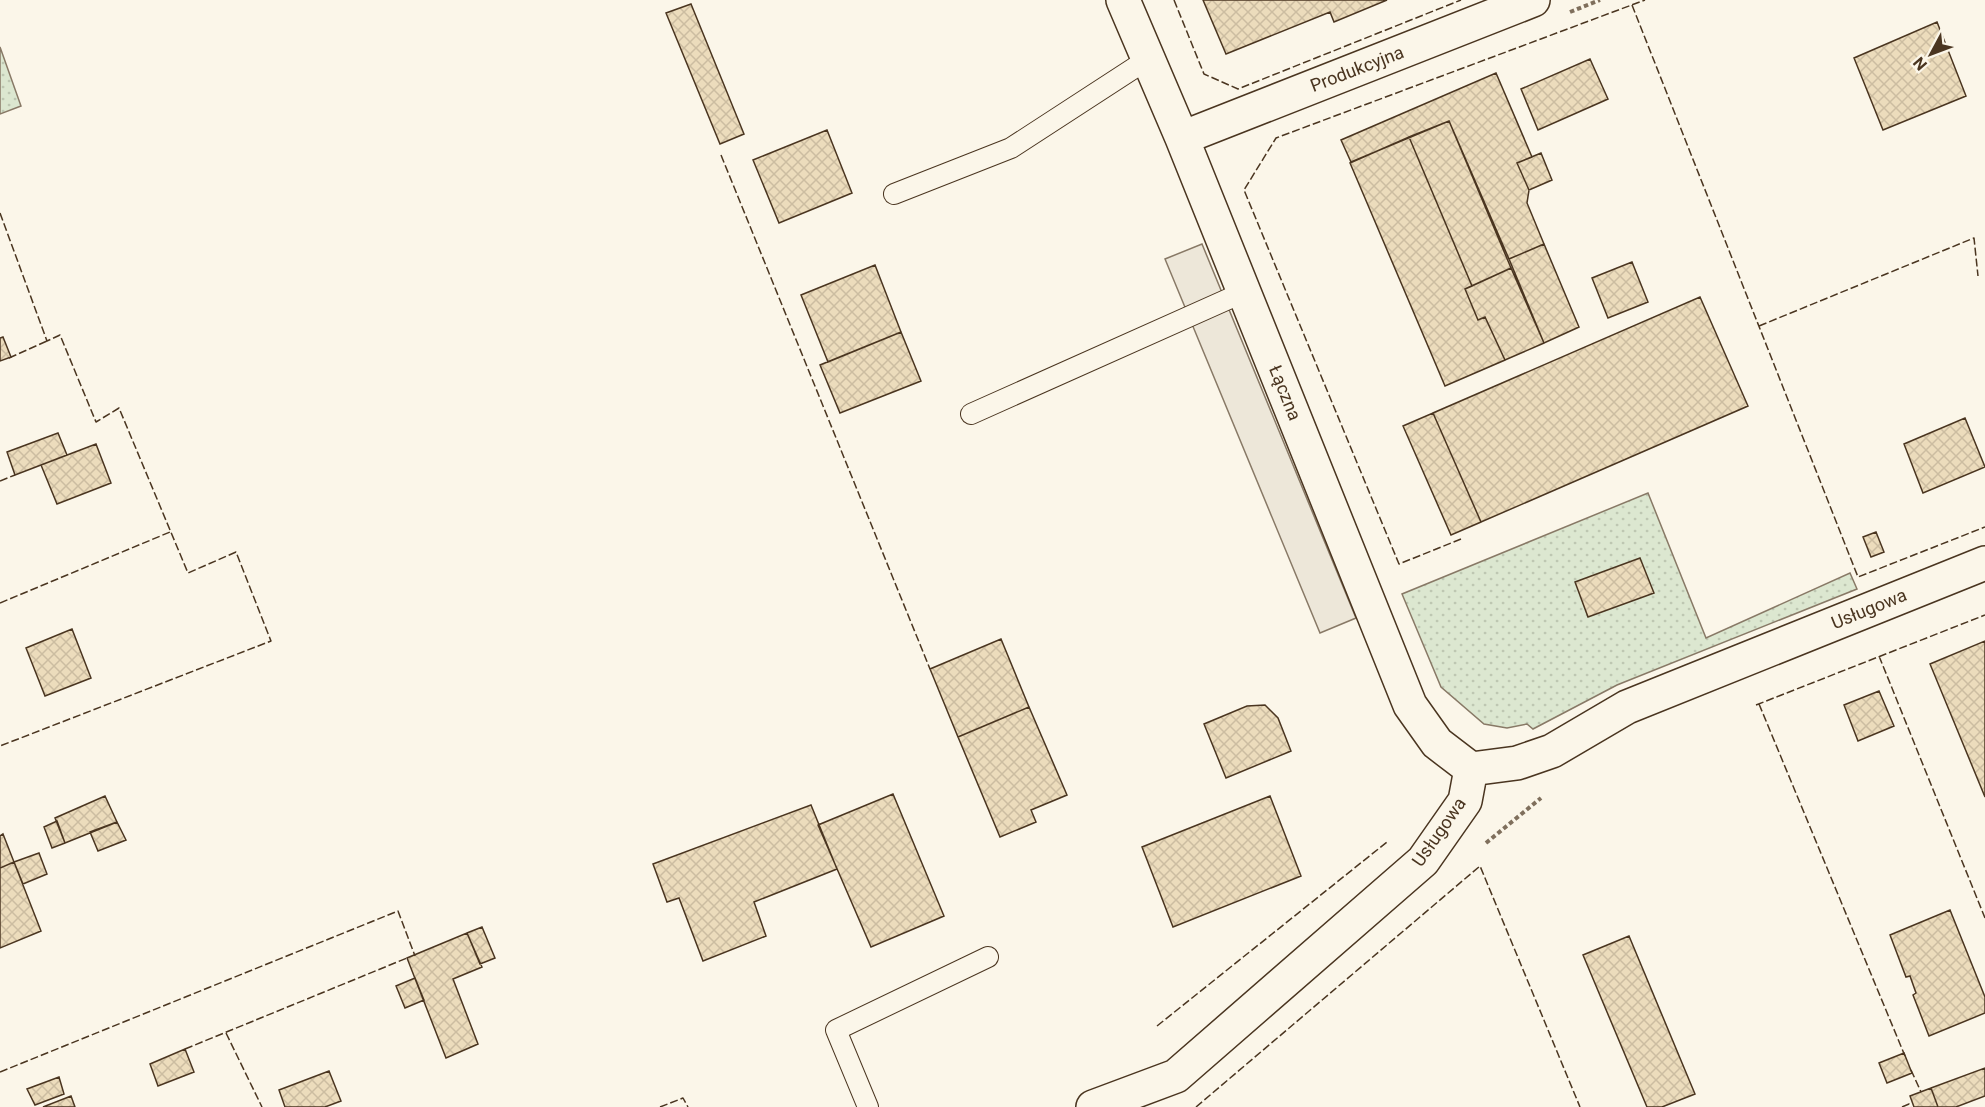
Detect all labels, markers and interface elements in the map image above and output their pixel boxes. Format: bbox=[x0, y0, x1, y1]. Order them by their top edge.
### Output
north arrow bbox=[1901, 24, 1961, 84]
street label: Produkcyjna bbox=[1307, 41, 1407, 96]
text: N bbox=[1909, 53, 1931, 74]
street label: Łączna bbox=[1265, 362, 1306, 423]
street label: Usługowa bbox=[1828, 584, 1910, 633]
street label: Usługowa bbox=[1407, 793, 1470, 870]

